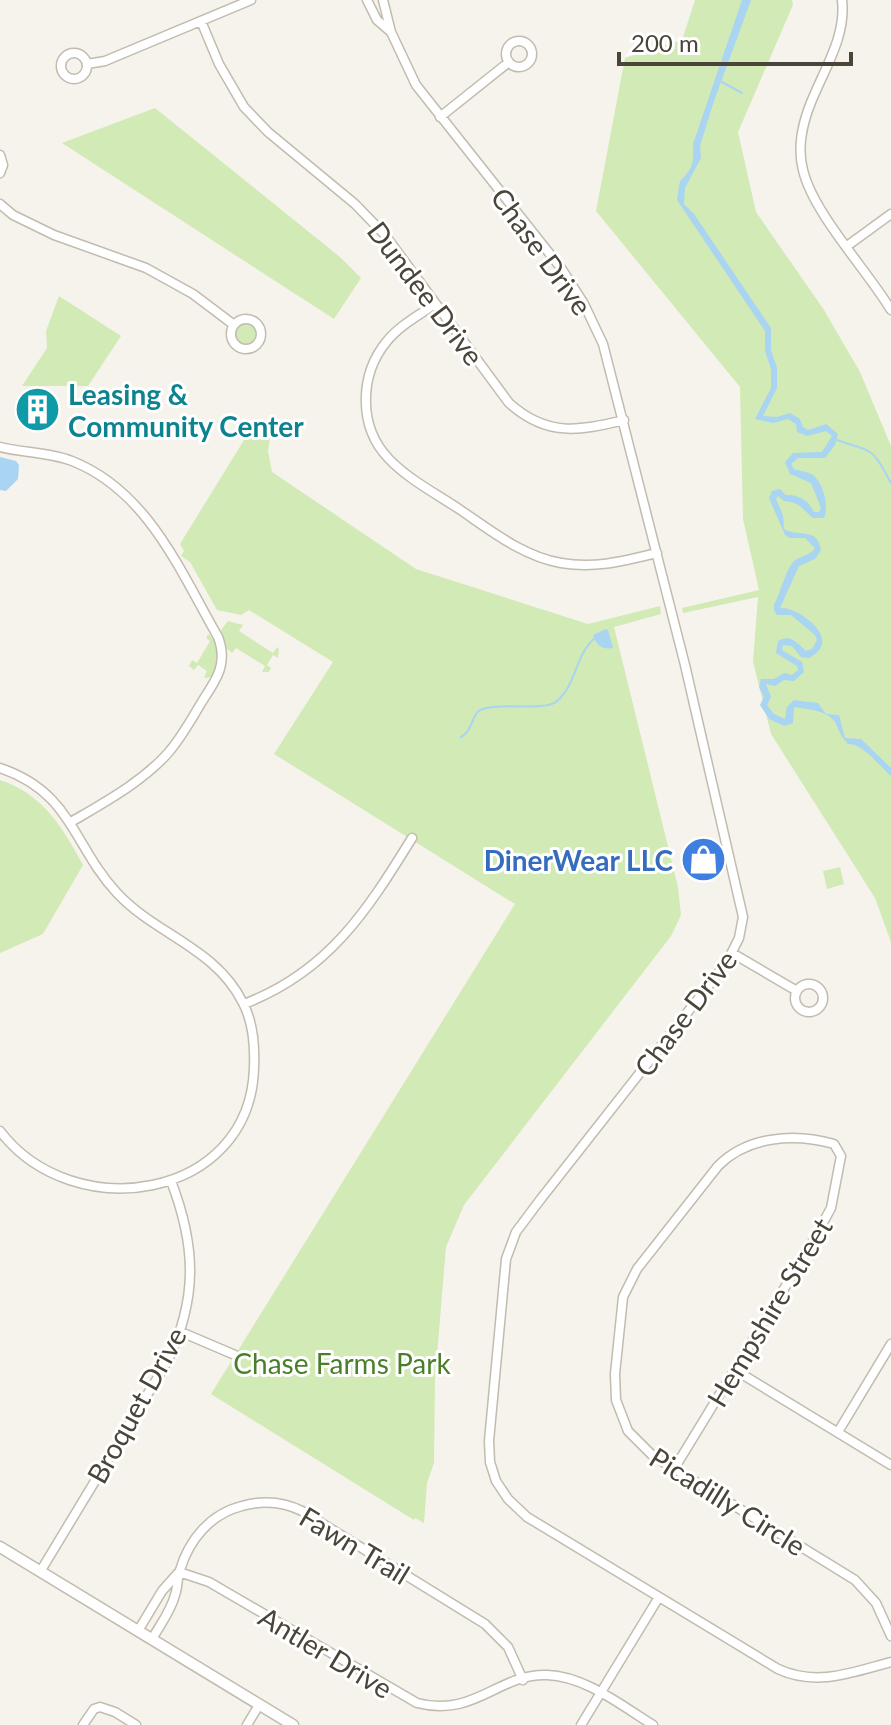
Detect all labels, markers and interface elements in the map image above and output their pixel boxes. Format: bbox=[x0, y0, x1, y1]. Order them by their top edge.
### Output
scale bar bbox=[619, 16, 851, 66]
text: 200 m bbox=[631, 28, 699, 57]
street label: Chase Drive bbox=[484, 181, 600, 321]
street label: Dundee Drive bbox=[361, 214, 491, 372]
place label: Leasing & Community Center bbox=[68, 377, 304, 443]
building icon: Leasing & Community Center bbox=[13, 386, 61, 434]
shop icon: DinerWear LLC bbox=[680, 836, 728, 884]
place label: DinerWear LLC bbox=[484, 843, 673, 877]
street label: Chase Drive bbox=[627, 943, 743, 1083]
street label: Hempshire Street bbox=[699, 1211, 839, 1413]
street label: Broquet Drive bbox=[79, 1321, 193, 1489]
park label: Chase Farms Park bbox=[233, 1346, 451, 1380]
street label: Picadilly Circle bbox=[644, 1440, 812, 1562]
street label: Fawn Trail bbox=[294, 1499, 416, 1591]
street label: Antler Drive bbox=[253, 1599, 399, 1705]

